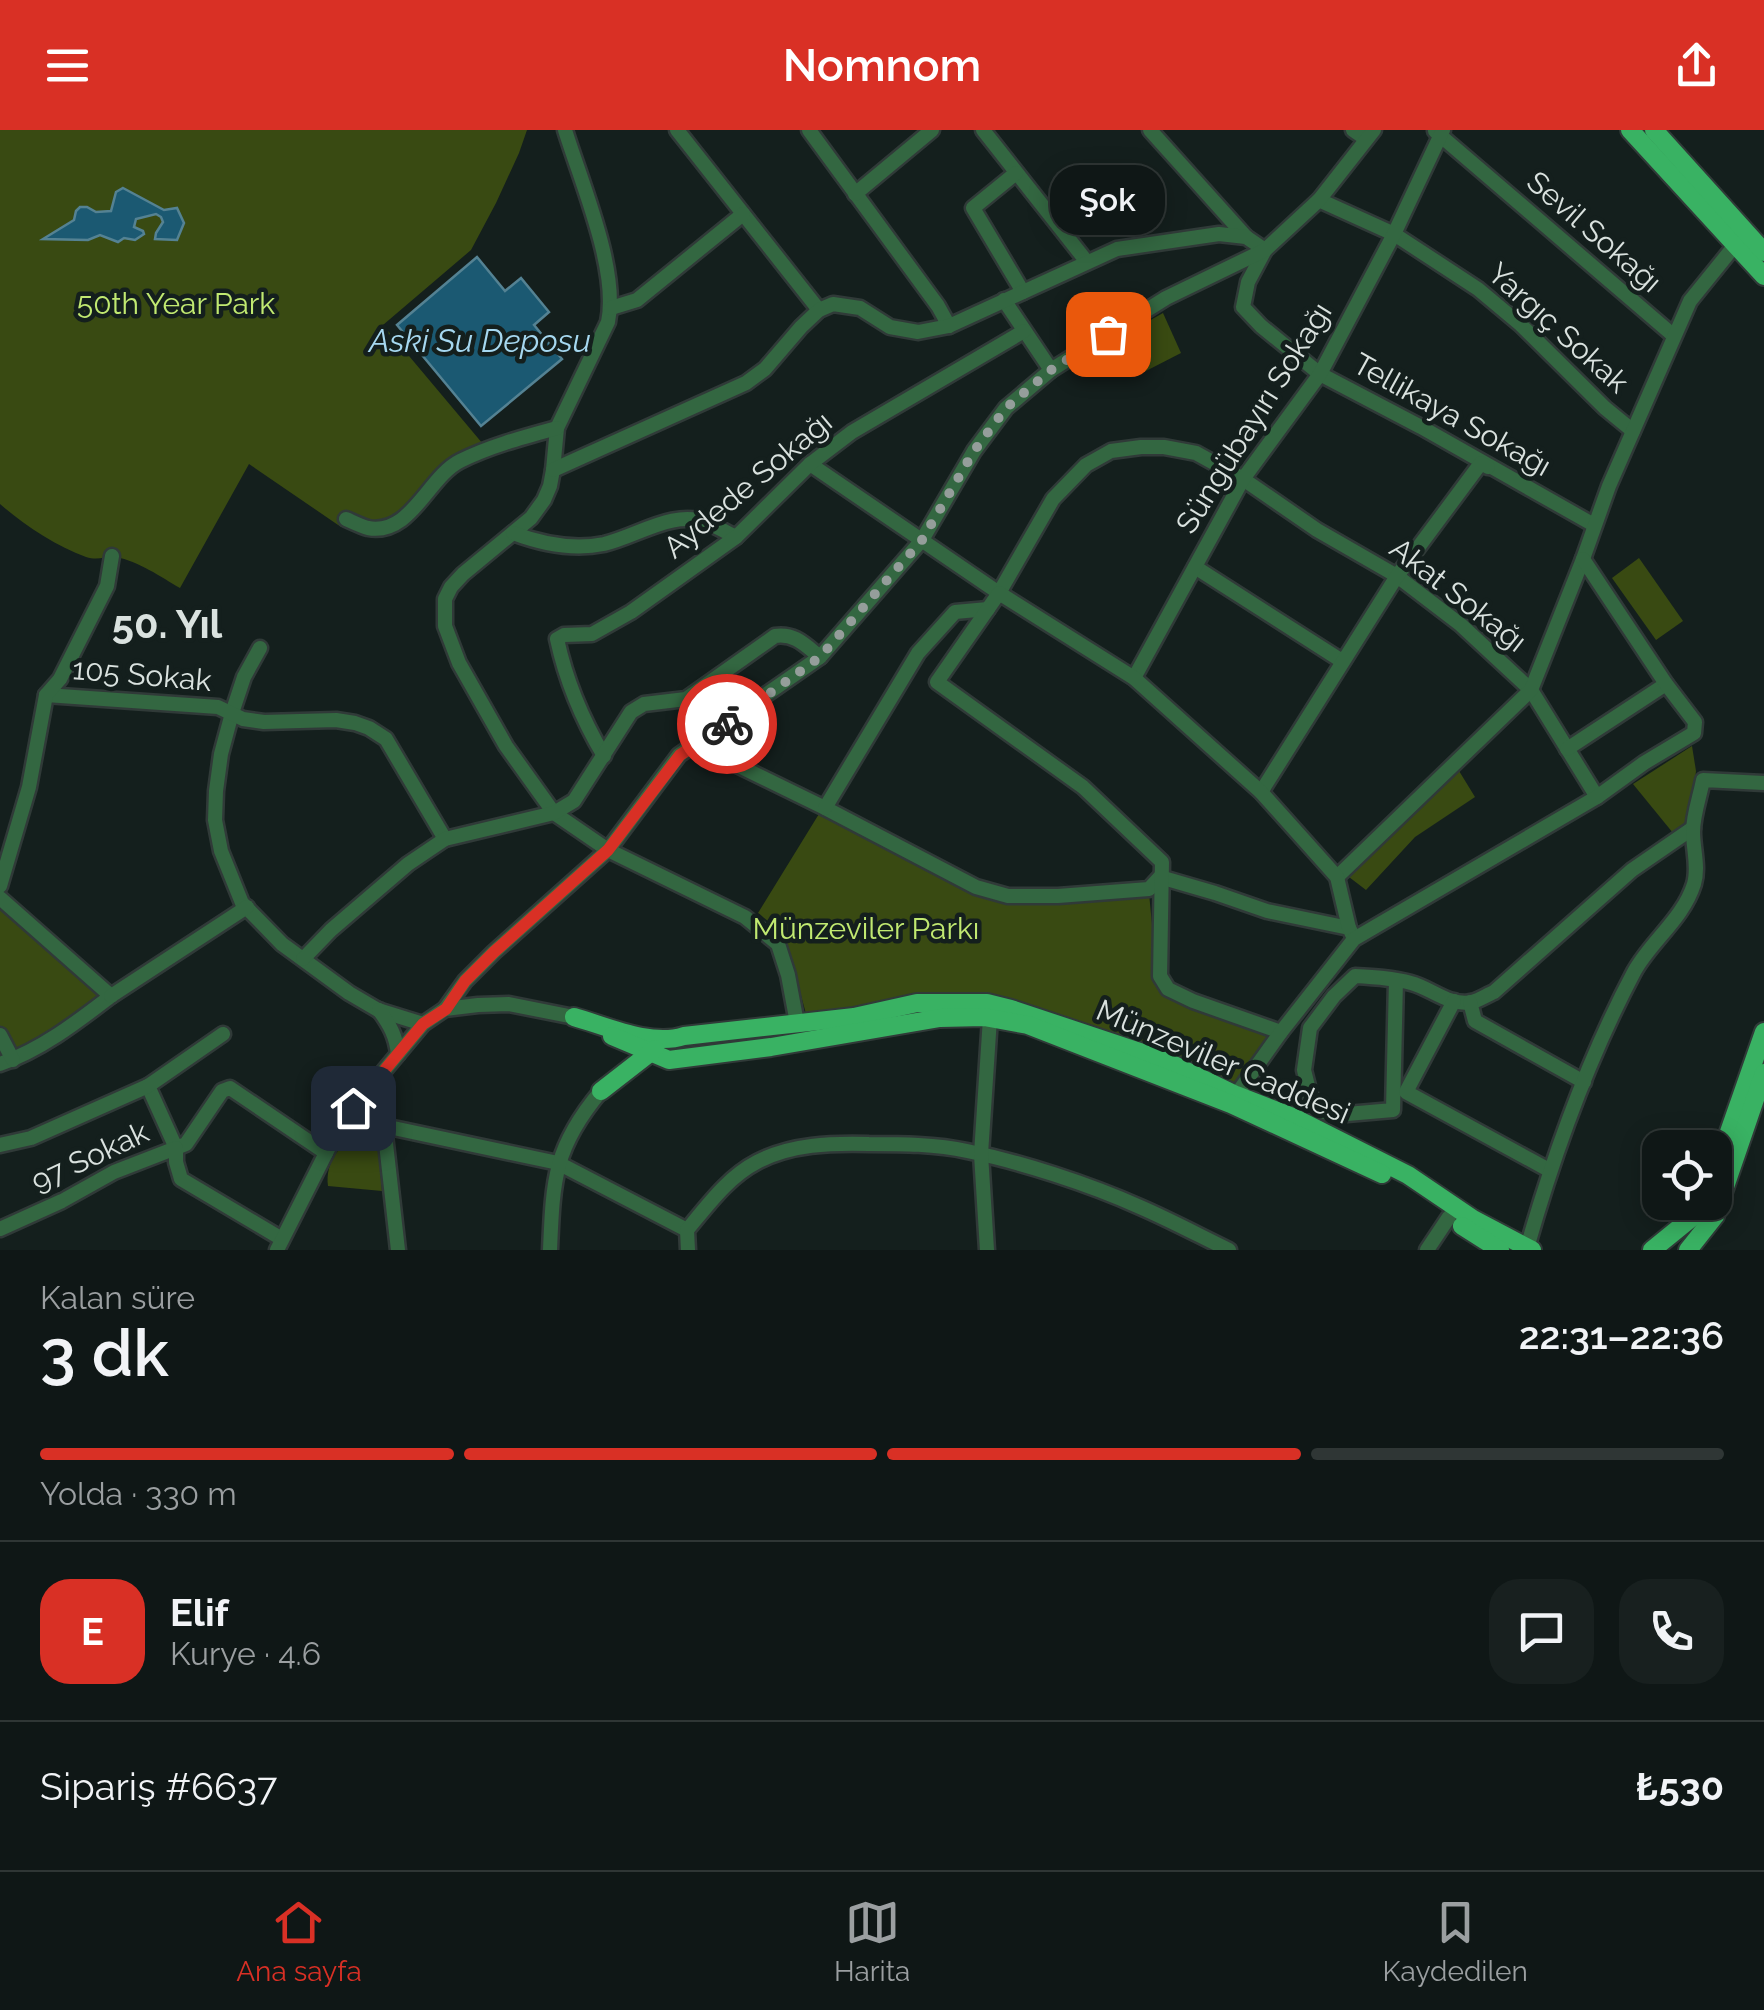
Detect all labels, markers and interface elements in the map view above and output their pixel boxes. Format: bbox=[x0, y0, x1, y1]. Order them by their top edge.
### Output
icon: menu bbox=[40, 38, 95, 93]
icon: share bbox=[1669, 38, 1724, 93]
text: Nomnom bbox=[783, 39, 981, 92]
callout: Şok bbox=[1050, 164, 1166, 234]
street label: Sevil Sokağı bbox=[1520, 164, 1669, 299]
text: Şok bbox=[1079, 181, 1136, 218]
street label: Yargıç Sokak bbox=[1481, 256, 1636, 400]
park label: 50th Year Park bbox=[77, 286, 275, 321]
pin bbox=[1066, 292, 1151, 377]
street label: Süngübayırı Sokağı bbox=[1168, 296, 1339, 539]
icon: bag bbox=[1081, 307, 1136, 362]
water label: Aski Su Deposu bbox=[367, 322, 591, 359]
street label: Tellikaya Sokağı bbox=[1347, 346, 1557, 483]
street label: Aydede Sokağı bbox=[657, 404, 839, 565]
street label: Akat Sokağı bbox=[1383, 531, 1533, 659]
district label: 50. Yıl bbox=[112, 600, 223, 647]
street label: 105 Sokak bbox=[71, 651, 213, 698]
courier bbox=[677, 674, 777, 774]
icon: bike bbox=[700, 697, 755, 752]
park label: Münzeviler Parkı bbox=[753, 911, 979, 946]
street label: Münzeviler Caddesi bbox=[1091, 992, 1355, 1131]
pin bbox=[311, 1066, 396, 1151]
icon: home bbox=[326, 1081, 381, 1136]
street label: 97 Sokak bbox=[26, 1114, 154, 1199]
map controls bbox=[1642, 1130, 1732, 1220]
button: locate bbox=[1642, 1130, 1732, 1220]
text: Kalan süre bbox=[40, 1279, 195, 1316]
text: 22:31–22:36 bbox=[1519, 1313, 1724, 1358]
text: 3 dk bbox=[40, 1315, 169, 1391]
text: Yolda · 330 m bbox=[40, 1475, 237, 1512]
button: chat bbox=[1489, 1579, 1594, 1684]
button: phone bbox=[1619, 1579, 1724, 1684]
text: Elif bbox=[170, 1590, 229, 1635]
text: E bbox=[81, 1609, 104, 1654]
text: Kurye · 4.6 bbox=[170, 1635, 321, 1672]
text: Sipariş #6637 bbox=[40, 1764, 277, 1809]
text: ₺530 bbox=[1636, 1764, 1724, 1809]
tab: Ana sayfa bbox=[236, 1895, 362, 1988]
tab: Harita bbox=[834, 1895, 910, 1988]
tab: Kaydedilen bbox=[1383, 1895, 1528, 1988]

